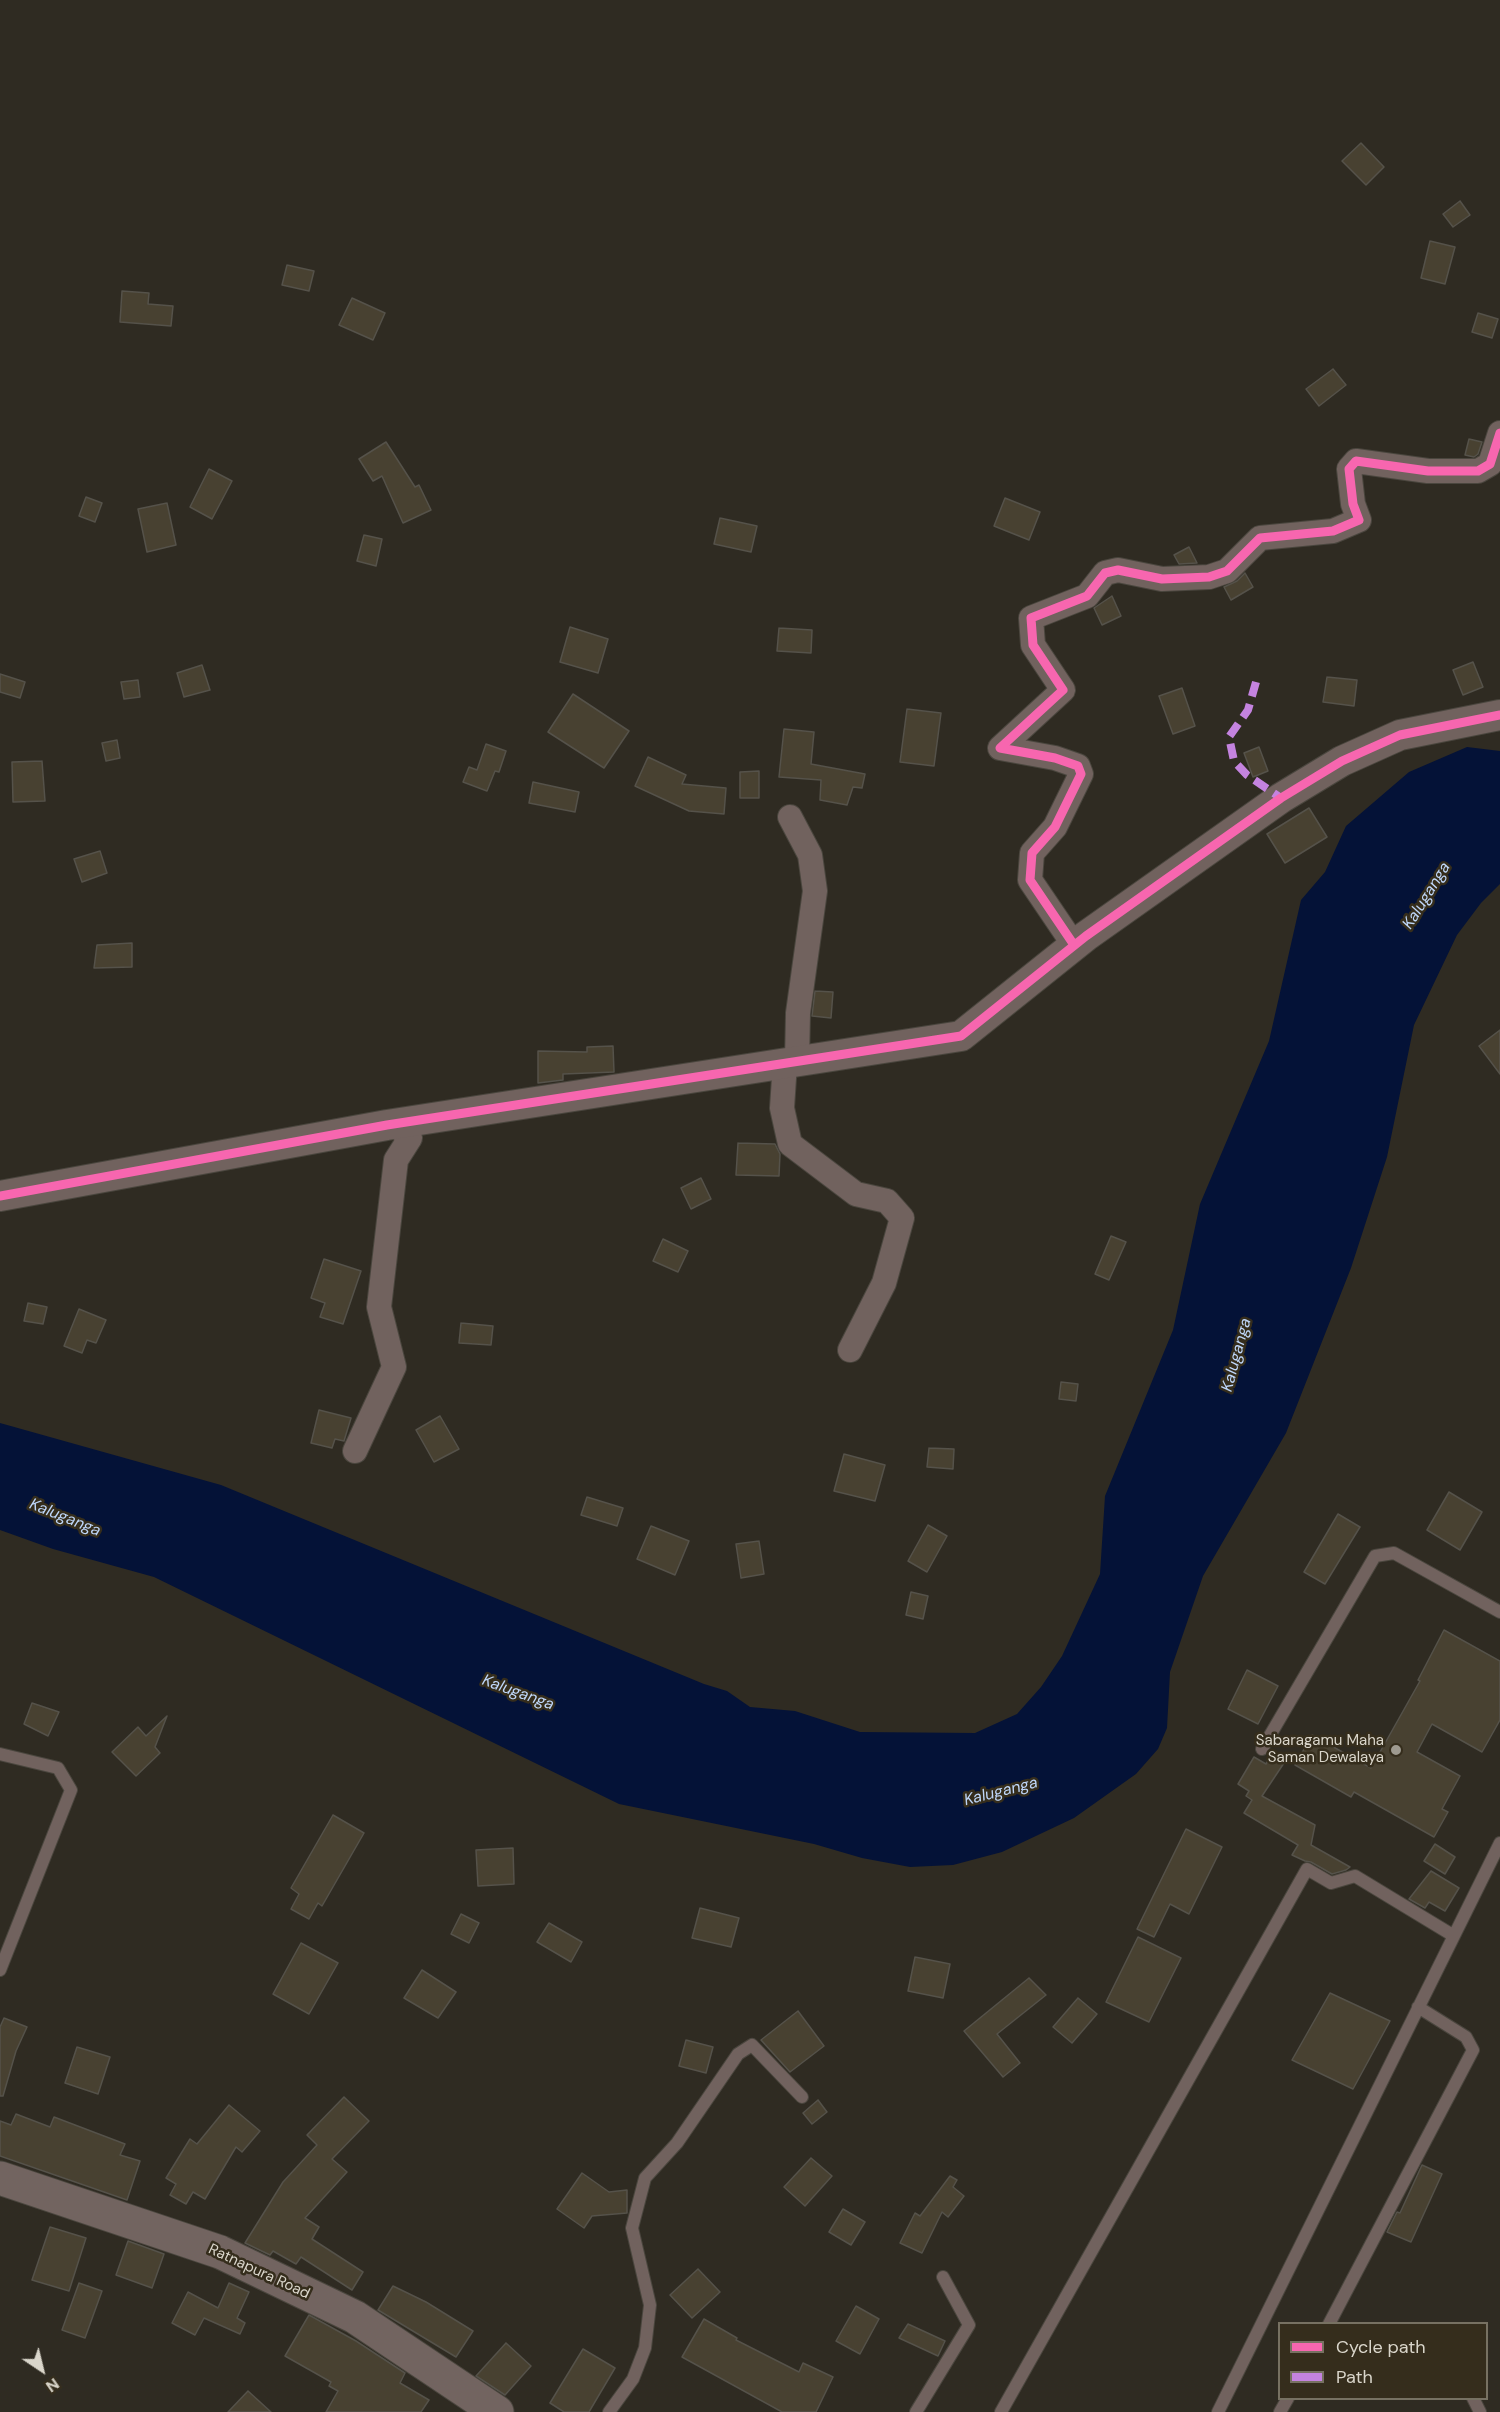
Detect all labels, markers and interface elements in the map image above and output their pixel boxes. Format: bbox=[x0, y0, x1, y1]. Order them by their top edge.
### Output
water label: Kaluganga bbox=[1399, 859, 1455, 933]
water label: Kaluganga bbox=[1218, 1316, 1256, 1394]
water label: Kaluganga bbox=[27, 1495, 103, 1541]
water label: Kaluganga bbox=[479, 1671, 557, 1715]
place label: Sabaragamu Maha Saman Dewalaya bbox=[1256, 1732, 1384, 1767]
marker: Sabaragamu Maha Saman Dewalaya bbox=[1389, 1743, 1403, 1757]
water label: Kaluganga bbox=[962, 1774, 1040, 1810]
street label: Ratnapura Road bbox=[205, 2241, 313, 2303]
legend bbox=[1278, 2322, 1488, 2400]
text: Cycle path bbox=[1336, 2335, 1426, 2359]
north arrow bbox=[12, 2340, 72, 2400]
text: Path bbox=[1336, 2365, 1373, 2389]
text: N bbox=[42, 2373, 63, 2397]

